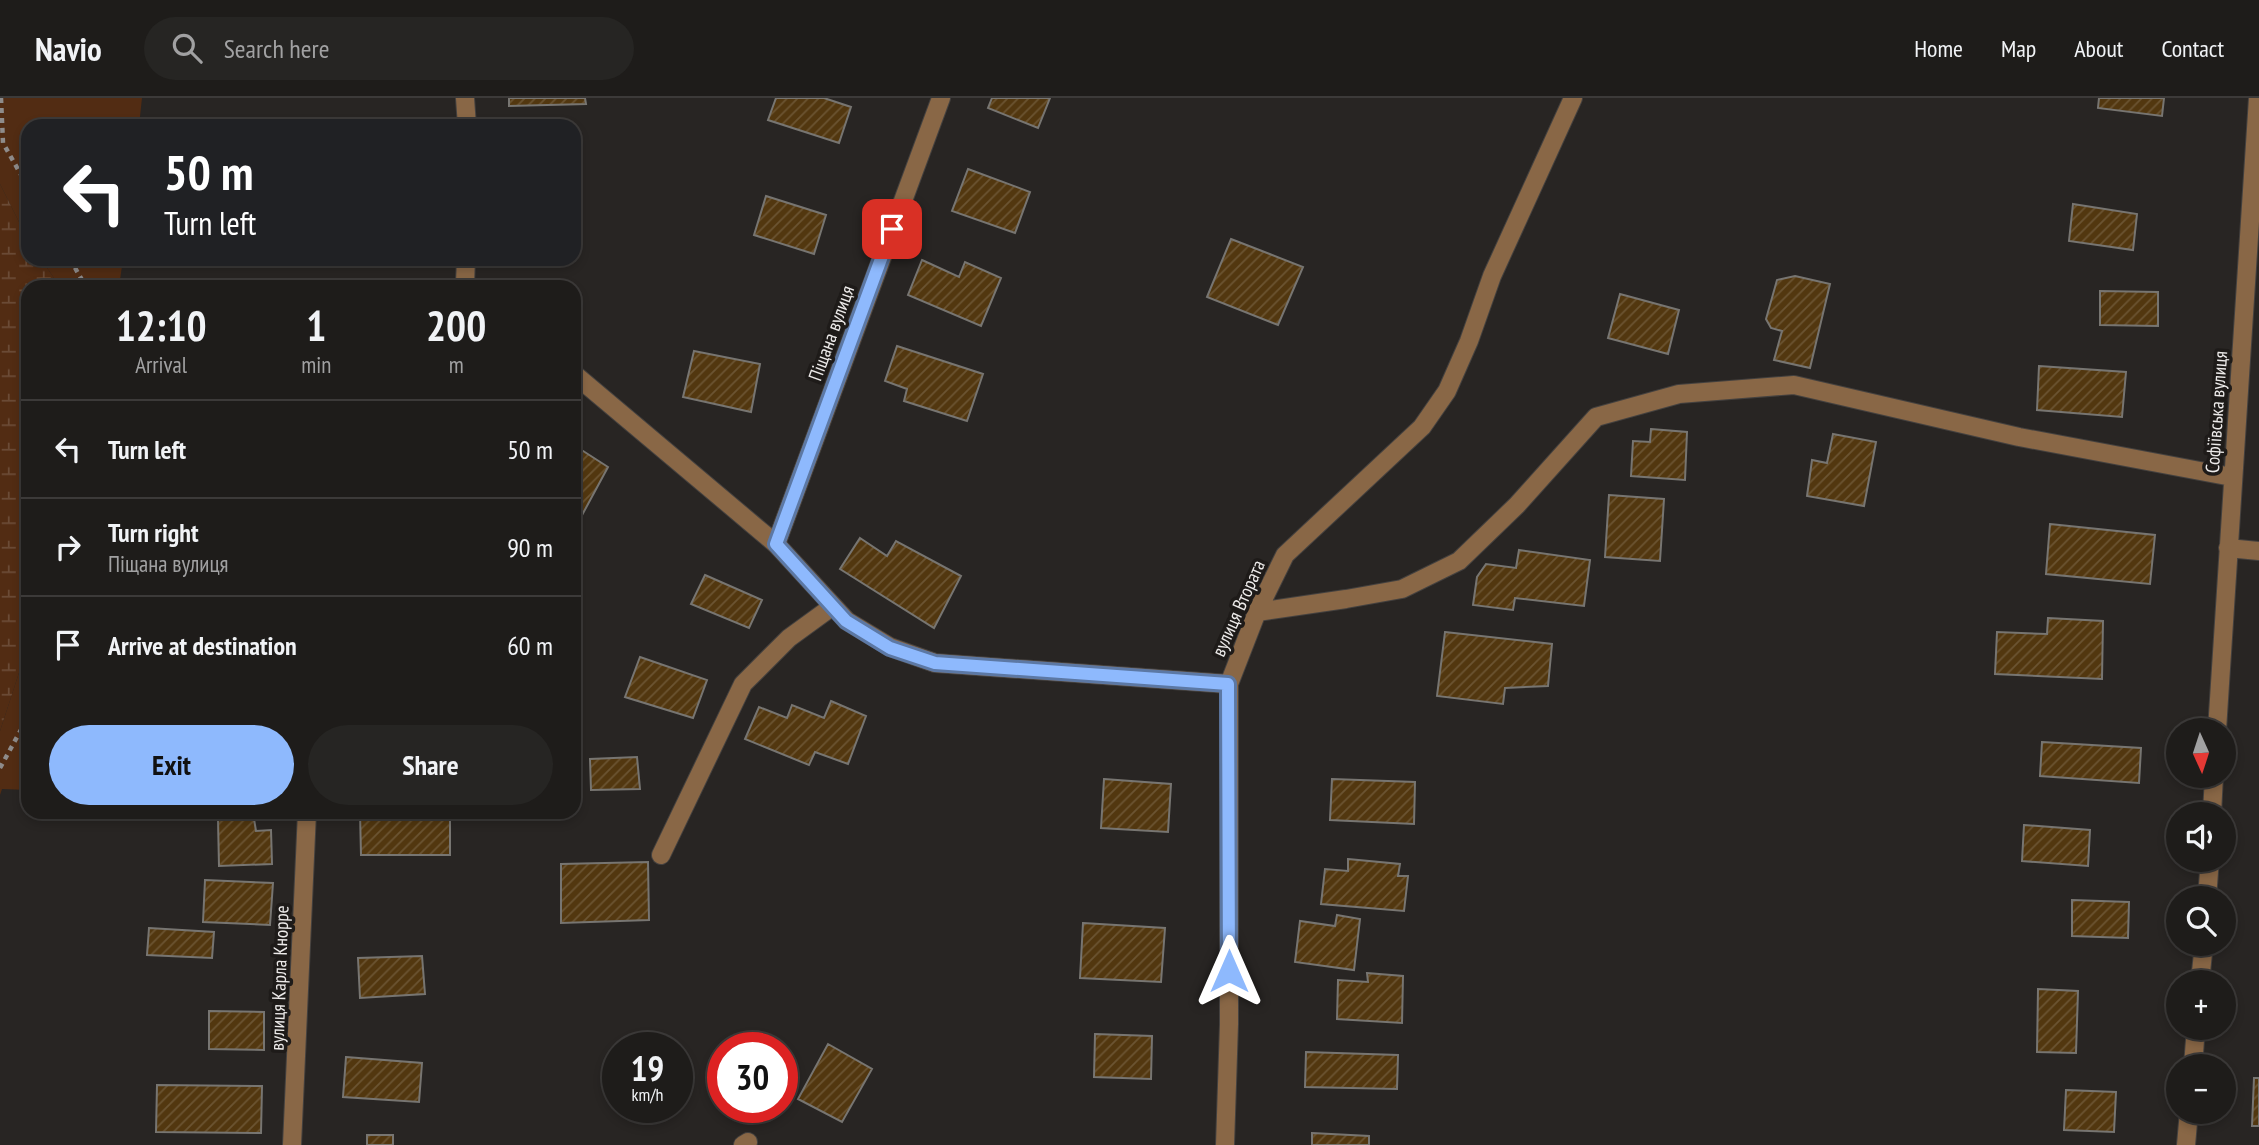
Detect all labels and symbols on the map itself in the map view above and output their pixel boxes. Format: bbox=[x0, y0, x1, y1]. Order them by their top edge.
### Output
pin bbox=[862, 199, 922, 259]
street label: Піщана вулиця bbox=[803, 282, 859, 384]
street label: Софіївська вулиця bbox=[2200, 350, 2232, 474]
street label: вулиця Втората bbox=[1206, 556, 1270, 660]
north arrow bbox=[2166, 718, 2236, 788]
street label: вулиця Карла Кнорре bbox=[264, 905, 294, 1051]
position arrow bbox=[1192, 934, 1266, 1008]
speed limit sign: 30 bbox=[707, 1032, 798, 1123]

